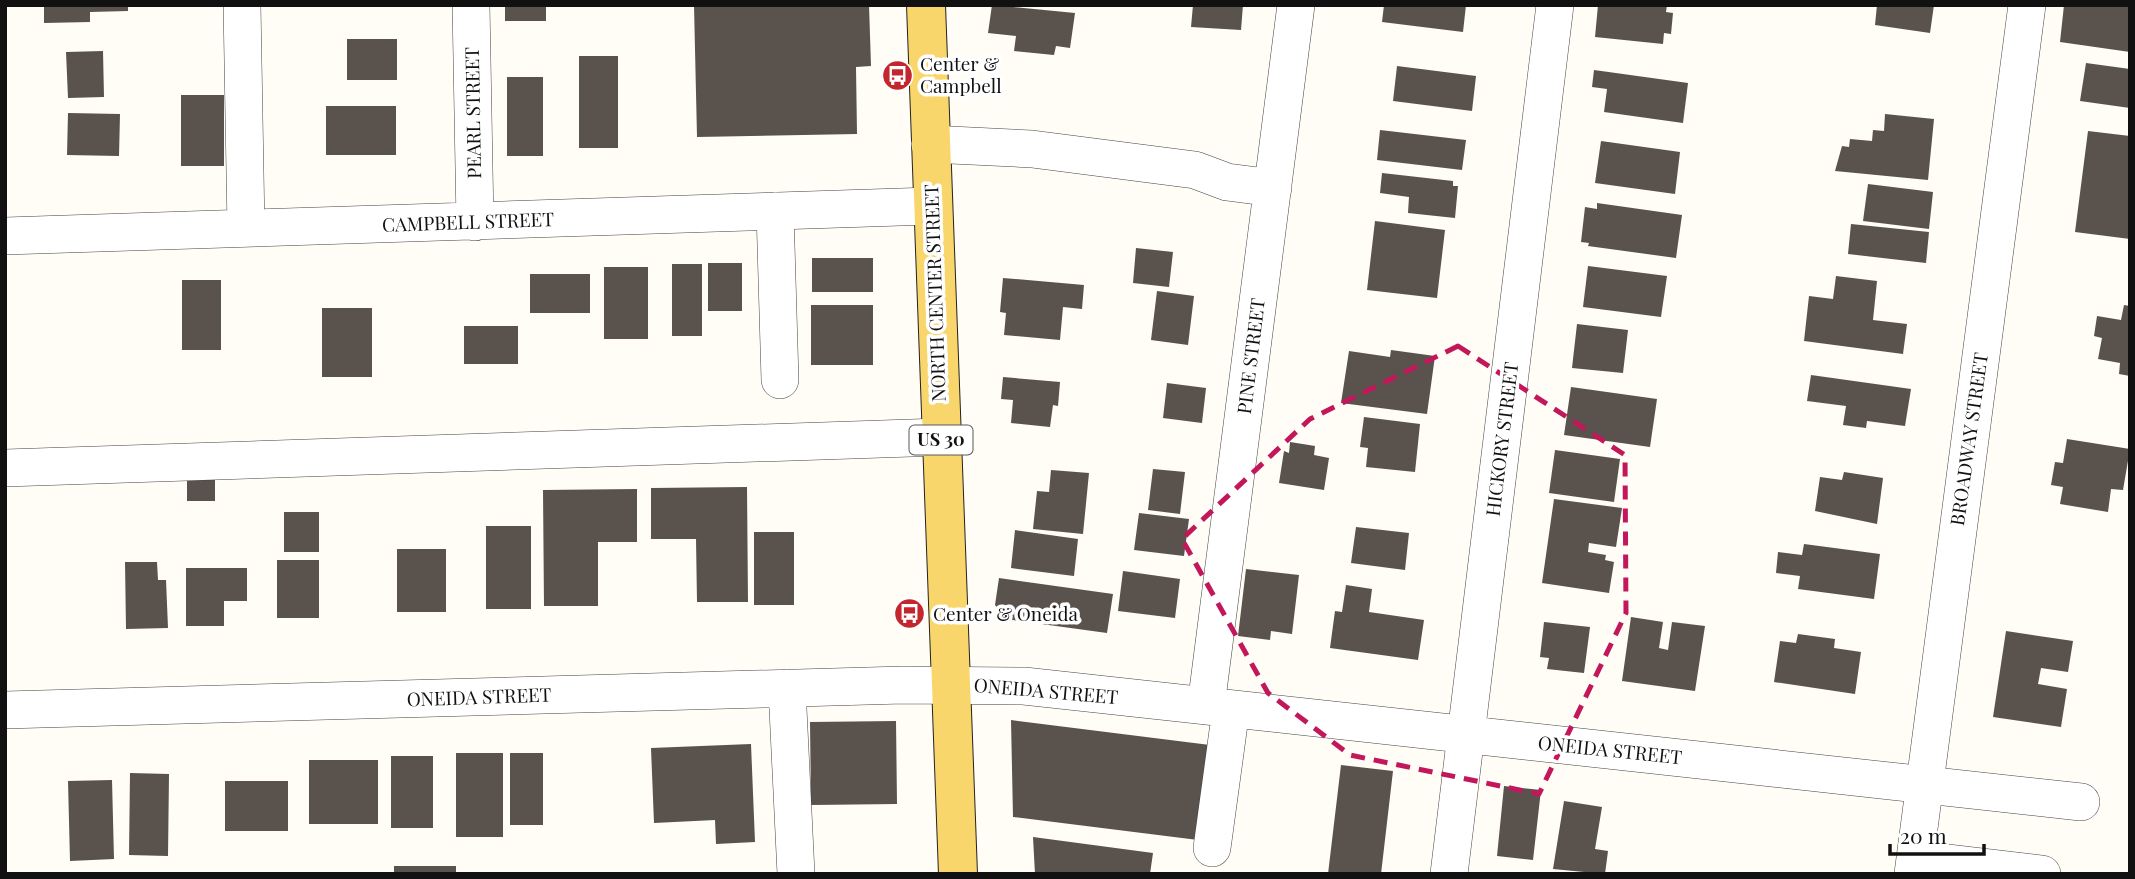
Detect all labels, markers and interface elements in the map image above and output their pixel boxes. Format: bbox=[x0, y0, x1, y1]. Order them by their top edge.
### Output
street label: PEARL STREET bbox=[458, 47, 486, 179]
place label: Center & Campbell bbox=[920, 50, 1002, 98]
bus stop icon: Center & Campbell bbox=[880, 58, 914, 92]
street label: NORTH CENTER STREET bbox=[917, 184, 951, 402]
street label: CAMPBELL STREET bbox=[382, 205, 555, 237]
street label: PINE STREET bbox=[1230, 296, 1270, 415]
street label: BROADWAY STREET bbox=[1943, 350, 1993, 527]
street label: HICKORY STREET bbox=[1479, 360, 1523, 518]
road number: US 30 bbox=[909, 426, 972, 454]
bus stop icon: Center & Oneida bbox=[893, 597, 927, 631]
place label: Center & Oneida bbox=[933, 600, 1078, 626]
street label: ONEIDA STREET bbox=[973, 671, 1119, 709]
street label: ONEIDA STREET bbox=[406, 680, 552, 712]
street label: ONEIDA STREET bbox=[1537, 729, 1684, 770]
scale bar bbox=[1890, 812, 1984, 856]
text: 20 m bbox=[1900, 821, 1947, 849]

